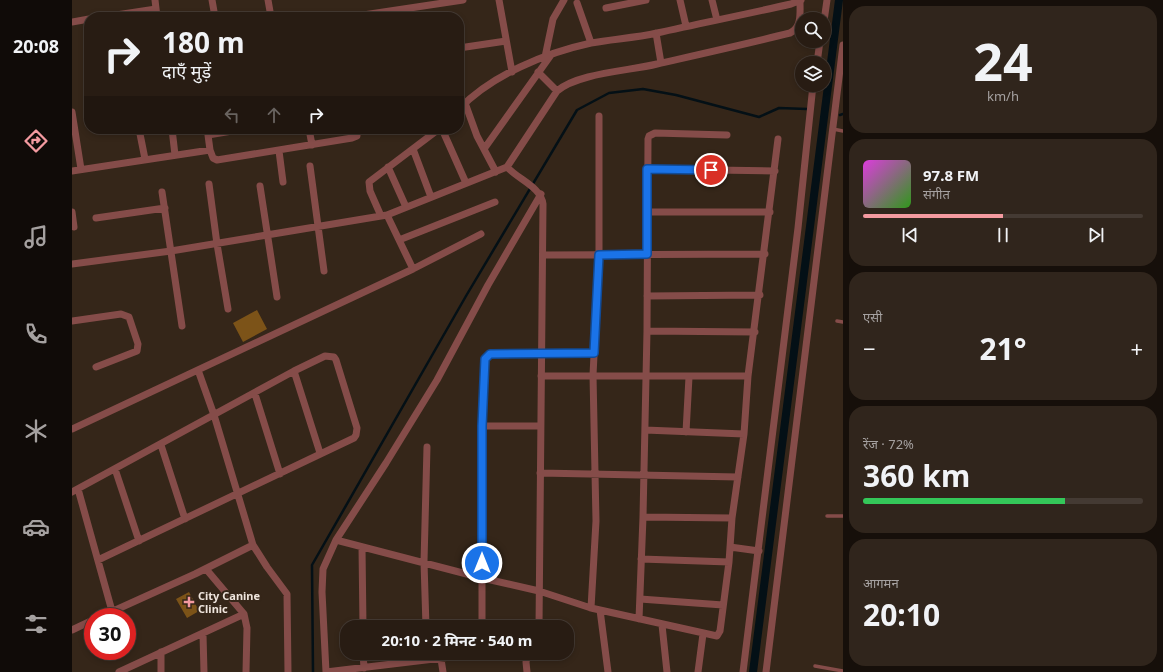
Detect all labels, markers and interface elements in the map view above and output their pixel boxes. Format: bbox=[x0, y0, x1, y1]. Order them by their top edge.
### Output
map controls bbox=[795, 12, 831, 92]
button: search bbox=[795, 12, 831, 48]
text: 180 m bbox=[162, 23, 245, 61]
text: 24 bbox=[973, 25, 1033, 96]
icon: right bbox=[96, 28, 148, 80]
text: 20:08 bbox=[13, 34, 59, 58]
button: layers bbox=[795, 56, 831, 92]
text: दाएँ मुड़ें bbox=[162, 59, 211, 83]
text: km/h bbox=[987, 87, 1019, 105]
icon: left bbox=[221, 104, 243, 126]
icon: ahead bbox=[263, 104, 285, 126]
icon: right bbox=[305, 104, 327, 126]
icon: directions bbox=[22, 127, 50, 155]
pin bbox=[694, 153, 728, 187]
icon: arrive bbox=[700, 159, 722, 181]
text: 97.8 FM bbox=[923, 165, 979, 185]
text: संगीत bbox=[923, 185, 950, 203]
icon: music bbox=[22, 223, 50, 251]
icon: previous bbox=[899, 224, 921, 246]
icon: pause bbox=[992, 224, 1014, 246]
icon: next bbox=[1085, 224, 1107, 246]
text: एसी bbox=[863, 308, 882, 326]
icon: phone bbox=[22, 320, 50, 348]
text: 21° bbox=[979, 328, 1027, 369]
text: − bbox=[863, 333, 876, 363]
text: + bbox=[1130, 333, 1143, 363]
icon: climate bbox=[22, 417, 50, 445]
text: रेंज · 72% bbox=[863, 435, 914, 453]
text: 360 km bbox=[863, 455, 970, 496]
icon: car bbox=[22, 513, 50, 541]
position arrow bbox=[461, 542, 503, 584]
text: आगमन bbox=[863, 574, 899, 592]
place label: City Canine Clinic bbox=[198, 588, 261, 616]
text: 20:10 bbox=[863, 594, 940, 635]
marker: City Canine Clinic bbox=[183, 596, 195, 608]
speed limit sign: 30 bbox=[84, 608, 136, 660]
icon: filters bbox=[22, 610, 50, 638]
text: 20:10 · 2 मिनट · 540 m bbox=[382, 630, 532, 650]

